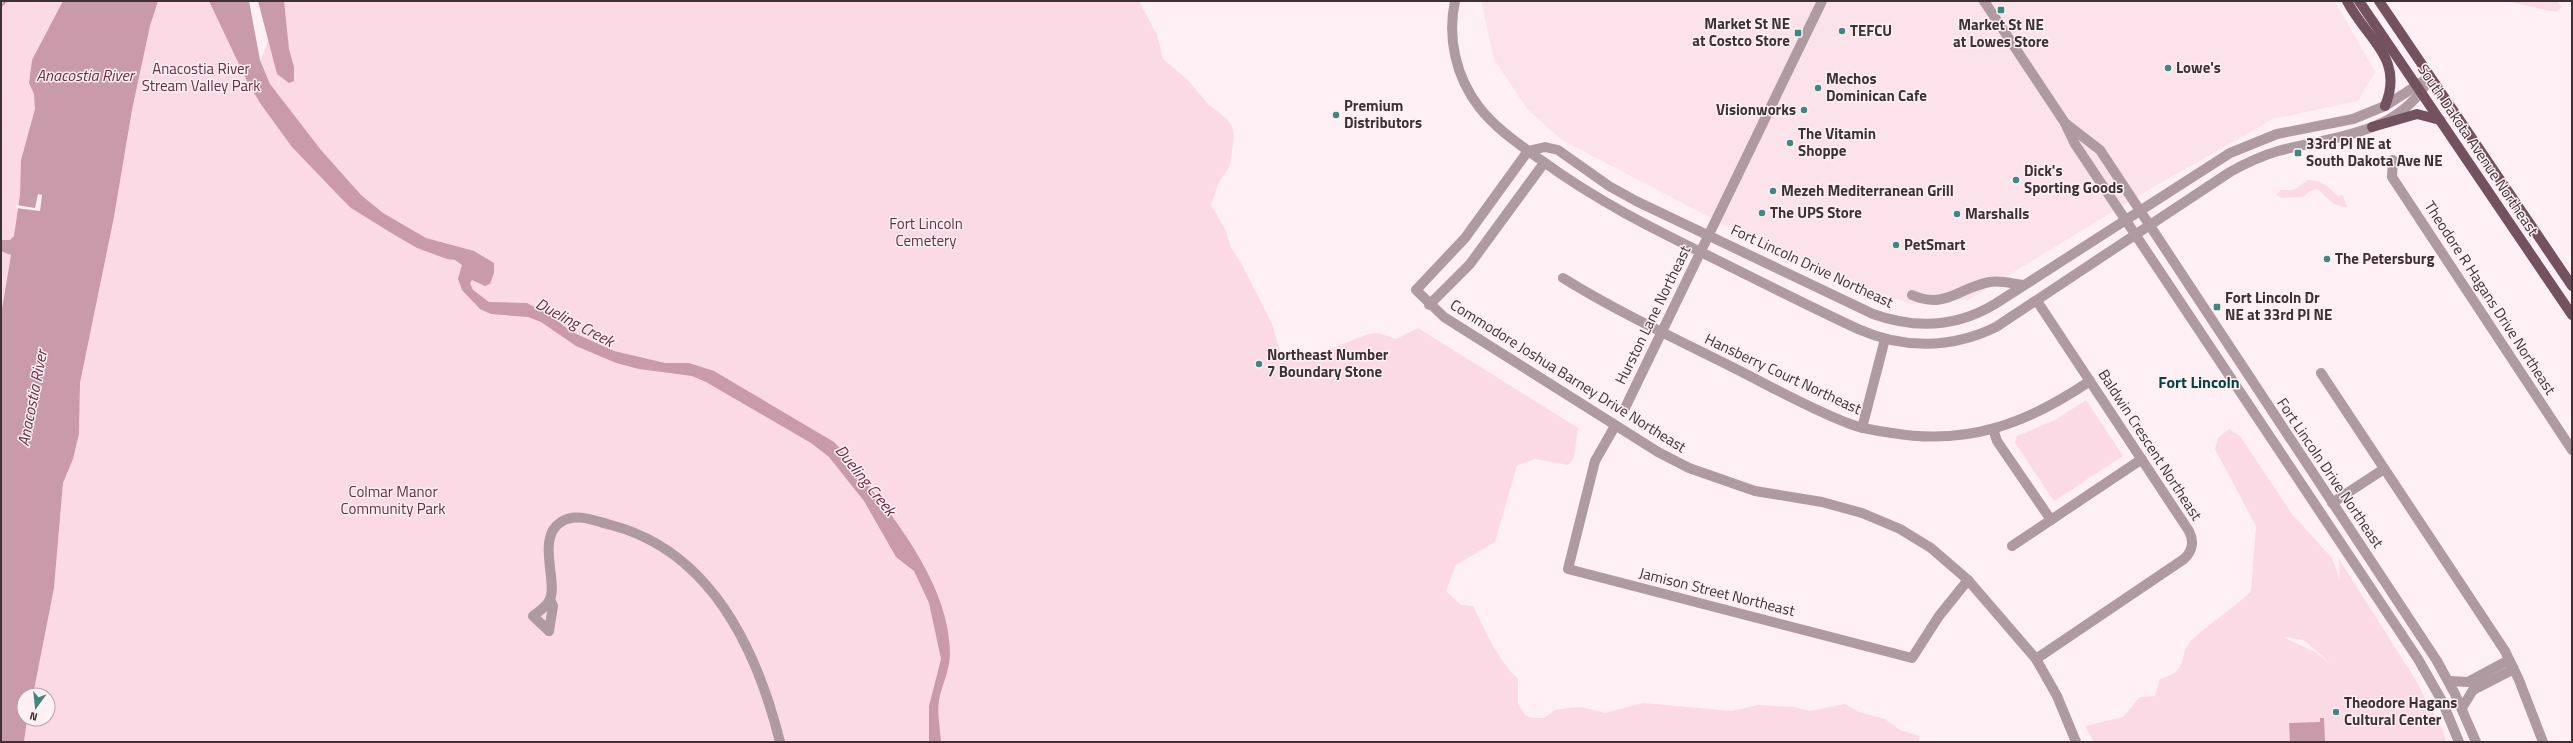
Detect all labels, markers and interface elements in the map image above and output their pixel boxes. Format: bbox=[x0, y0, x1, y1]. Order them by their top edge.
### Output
marker: Market St NE at Lowes Store bbox=[1996, 5, 2006, 15]
place label: Market St NE at Costco Store bbox=[1692, 12, 1790, 52]
place label: Market St NE at Lowes Store bbox=[1953, 13, 2049, 53]
place label: TEFCU bbox=[1850, 19, 1892, 42]
marker: TEFCU bbox=[1837, 26, 1847, 36]
marker: Market St NE at Costco Store bbox=[1793, 28, 1803, 38]
place label: Lowe's bbox=[2176, 56, 2221, 79]
park label: Anacostia River Stream Valley Park bbox=[142, 57, 260, 97]
street label: South Dakota Avenue Northeast bbox=[2412, 59, 2545, 241]
water label: Anacostia River bbox=[36, 63, 136, 87]
marker: Lowe's bbox=[2163, 63, 2173, 73]
place label: Mechos Dominican Cafe bbox=[1826, 67, 1927, 107]
marker: Mechos Dominican Cafe bbox=[1813, 83, 1823, 93]
place label: Premium Distributors bbox=[1344, 94, 1422, 134]
place label: Visionworks bbox=[1716, 98, 1796, 121]
marker: Visionworks bbox=[1799, 105, 1809, 115]
marker: Premium Distributors bbox=[1331, 110, 1341, 120]
place label: The Vitamin Shoppe bbox=[1798, 122, 1876, 162]
place label: 33rd Pl NE at South Dakota Ave NE bbox=[2306, 132, 2443, 172]
marker: The Vitamin Shoppe bbox=[1785, 138, 1795, 148]
marker: 33rd Pl NE at South Dakota Ave NE bbox=[2293, 148, 2303, 158]
place label: Dick's Sporting Goods bbox=[2024, 159, 2123, 199]
marker: Dick's Sporting Goods bbox=[2011, 175, 2021, 185]
place label: Mezeh Mediterranean Grill bbox=[1781, 179, 1954, 202]
marker: Mezeh Mediterranean Grill bbox=[1768, 186, 1778, 196]
street label: Theodore R Hagans Drive Northeast bbox=[2419, 196, 2562, 400]
place label: The UPS Store bbox=[1770, 201, 1862, 224]
place label: Marshalls bbox=[1965, 202, 2029, 225]
marker: The UPS Store bbox=[1757, 208, 1767, 218]
marker: Marshalls bbox=[1952, 209, 1962, 219]
park label: Fort Lincoln Cemetery bbox=[889, 212, 963, 252]
street label: Fort Lincoln Drive Northeast bbox=[1727, 218, 1898, 314]
place label: PetSmart bbox=[1904, 233, 1966, 256]
marker: PetSmart bbox=[1891, 240, 1901, 250]
street label: Hurston Lane Northeast bbox=[1609, 241, 1697, 388]
place label: The Petersburg bbox=[2335, 247, 2434, 270]
marker: The Petersburg bbox=[2322, 254, 2332, 264]
place label: Fort Lincoln Dr NE at 33rd Pl NE bbox=[2225, 286, 2332, 326]
water label: Dueling Creek bbox=[532, 291, 620, 354]
street label: Commodore Joshua Barney Drive Northeast bbox=[1446, 293, 1691, 458]
marker: Fort Lincoln Dr NE at 33rd Pl NE bbox=[2212, 302, 2222, 312]
street label: Hansberry Court Northeast bbox=[1701, 327, 1866, 420]
place label: Northeast Number 7 Boundary Stone bbox=[1267, 343, 1389, 383]
water label: Anacostia River bbox=[11, 346, 53, 448]
marker: Northeast Number 7 Boundary Stone bbox=[1254, 359, 1264, 369]
street label: Baldwin Crescent Northeast bbox=[2093, 365, 2208, 526]
district label: Fort Lincoln bbox=[2158, 370, 2240, 394]
street label: Fort Lincoln Drive Northeast bbox=[2271, 393, 2390, 553]
water label: Dueling Creek bbox=[830, 439, 903, 522]
park label: Colmar Manor Community Park bbox=[341, 480, 445, 520]
street label: Jamison Street Northeast bbox=[1637, 561, 1798, 622]
north arrow bbox=[16, 687, 56, 727]
place label: Theodore Hagans Cultural Center bbox=[2344, 691, 2457, 731]
marker: Theodore Hagans Cultural Center bbox=[2331, 707, 2341, 717]
text: N bbox=[28, 708, 39, 725]

